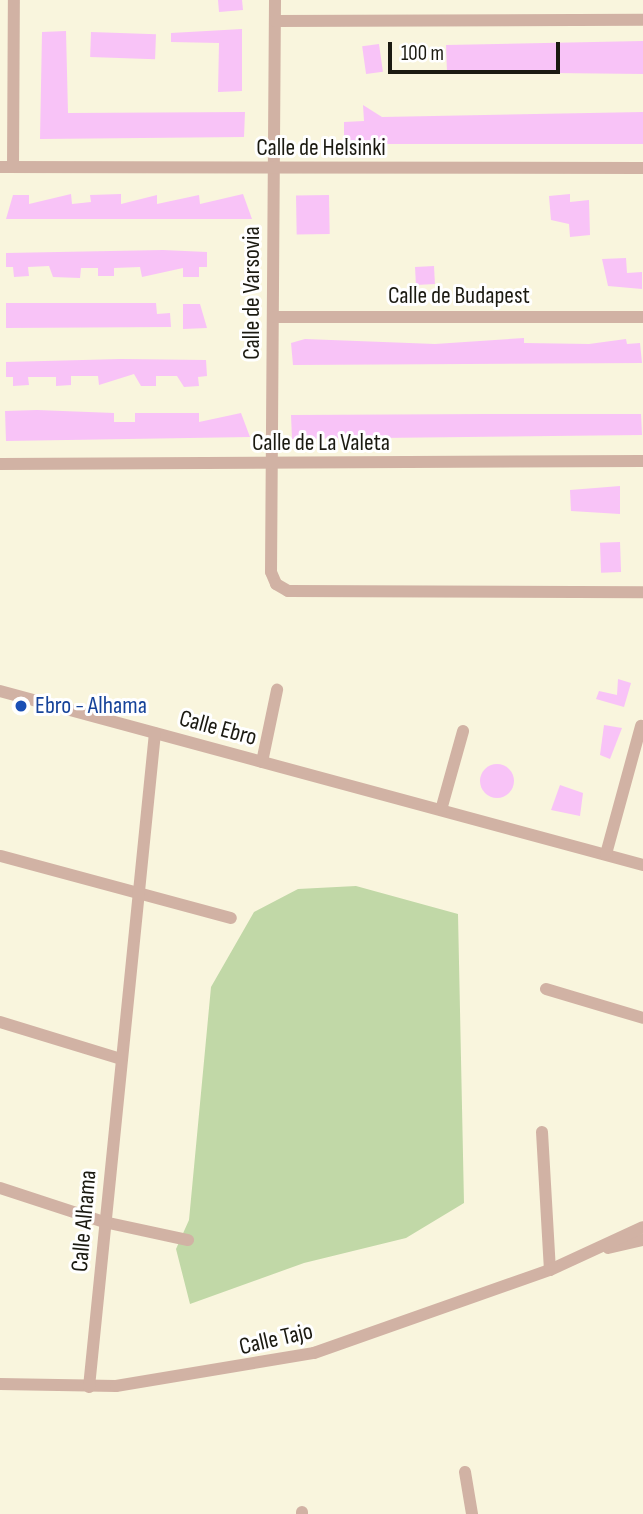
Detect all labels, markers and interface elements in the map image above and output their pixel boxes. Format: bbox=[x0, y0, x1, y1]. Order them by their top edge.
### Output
scale bar bbox=[391, 28, 562, 72]
text: 100 m bbox=[401, 41, 444, 66]
street label: Calle de Helsinki bbox=[256, 134, 386, 162]
street label: Calle de Varsovia bbox=[238, 226, 266, 360]
street label: Calle de Budapest bbox=[388, 282, 530, 310]
street label: Calle de La Valeta bbox=[252, 429, 390, 457]
place label: Ebro - Alhama bbox=[35, 692, 147, 720]
marker: Ebro - Alhama bbox=[13, 698, 29, 714]
street label: Calle Ebro bbox=[176, 704, 260, 752]
street label: Calle Alhama bbox=[65, 1169, 103, 1273]
street label: Calle Tajo bbox=[236, 1317, 316, 1361]

